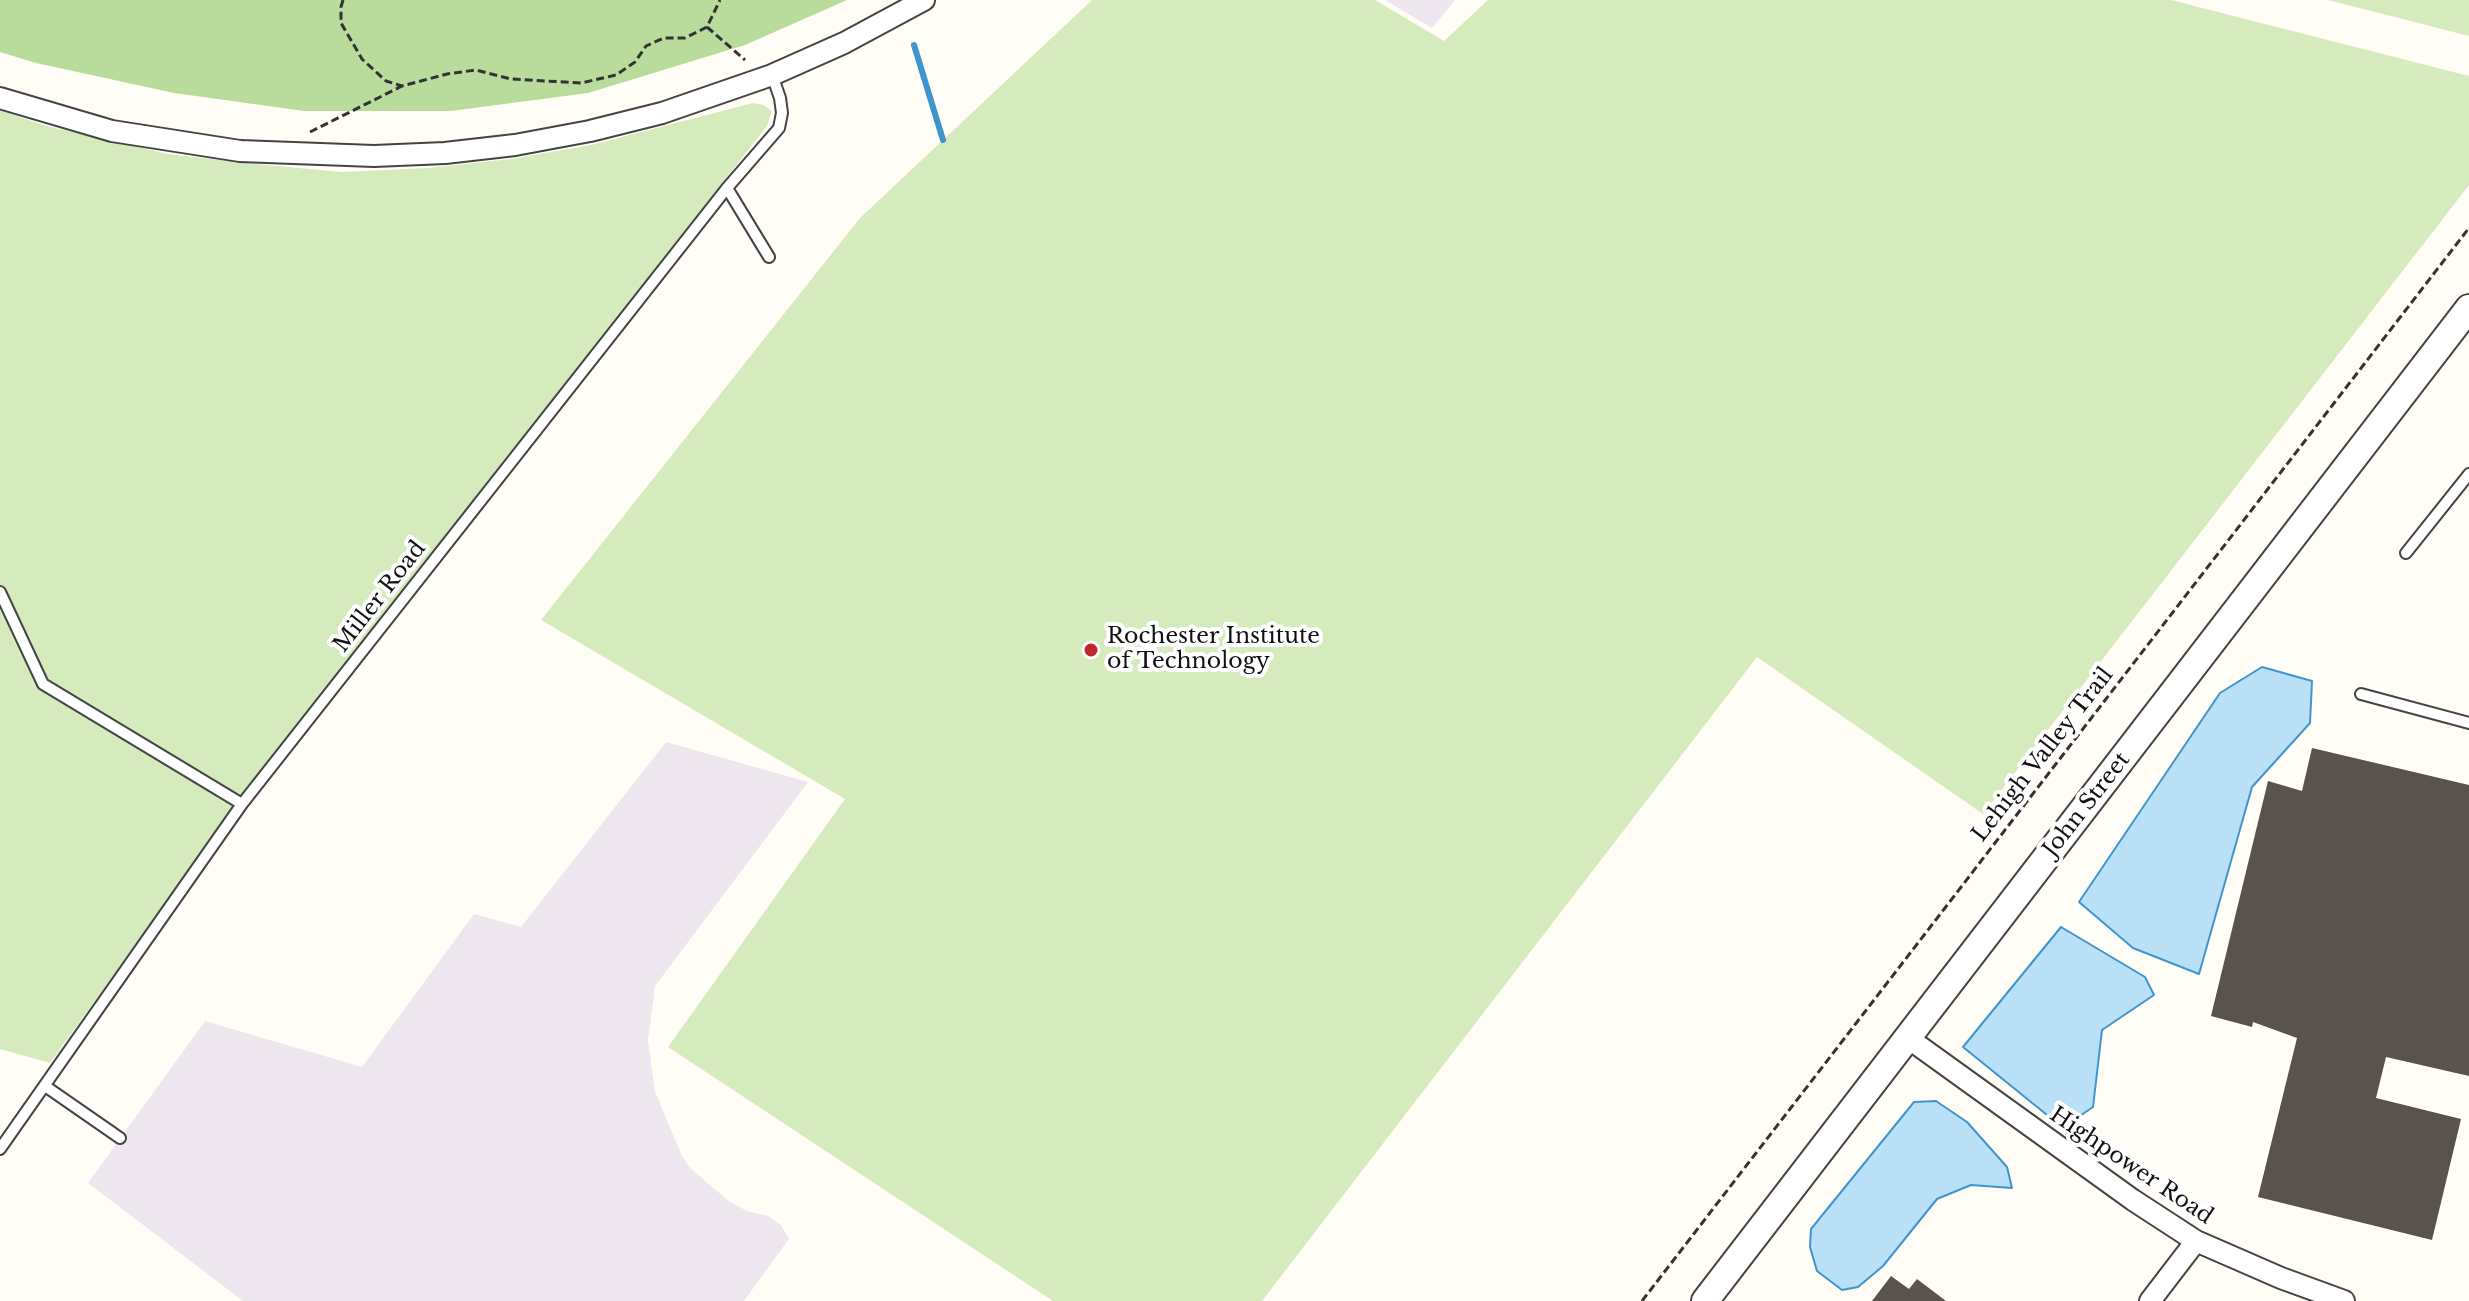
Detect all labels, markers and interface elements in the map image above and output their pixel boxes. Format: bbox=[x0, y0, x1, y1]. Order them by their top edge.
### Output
street label: Miller Road bbox=[328, 536, 432, 658]
place label: Rochester Institute of Technology bbox=[1107, 624, 1320, 676]
marker: Rochester Institute of Technology bbox=[1082, 641, 1100, 659]
street label: Lehigh Valley Trail bbox=[1967, 663, 2119, 847]
street label: John Street bbox=[2038, 748, 2136, 862]
street label: Highpower Road bbox=[2044, 1102, 2218, 1230]

